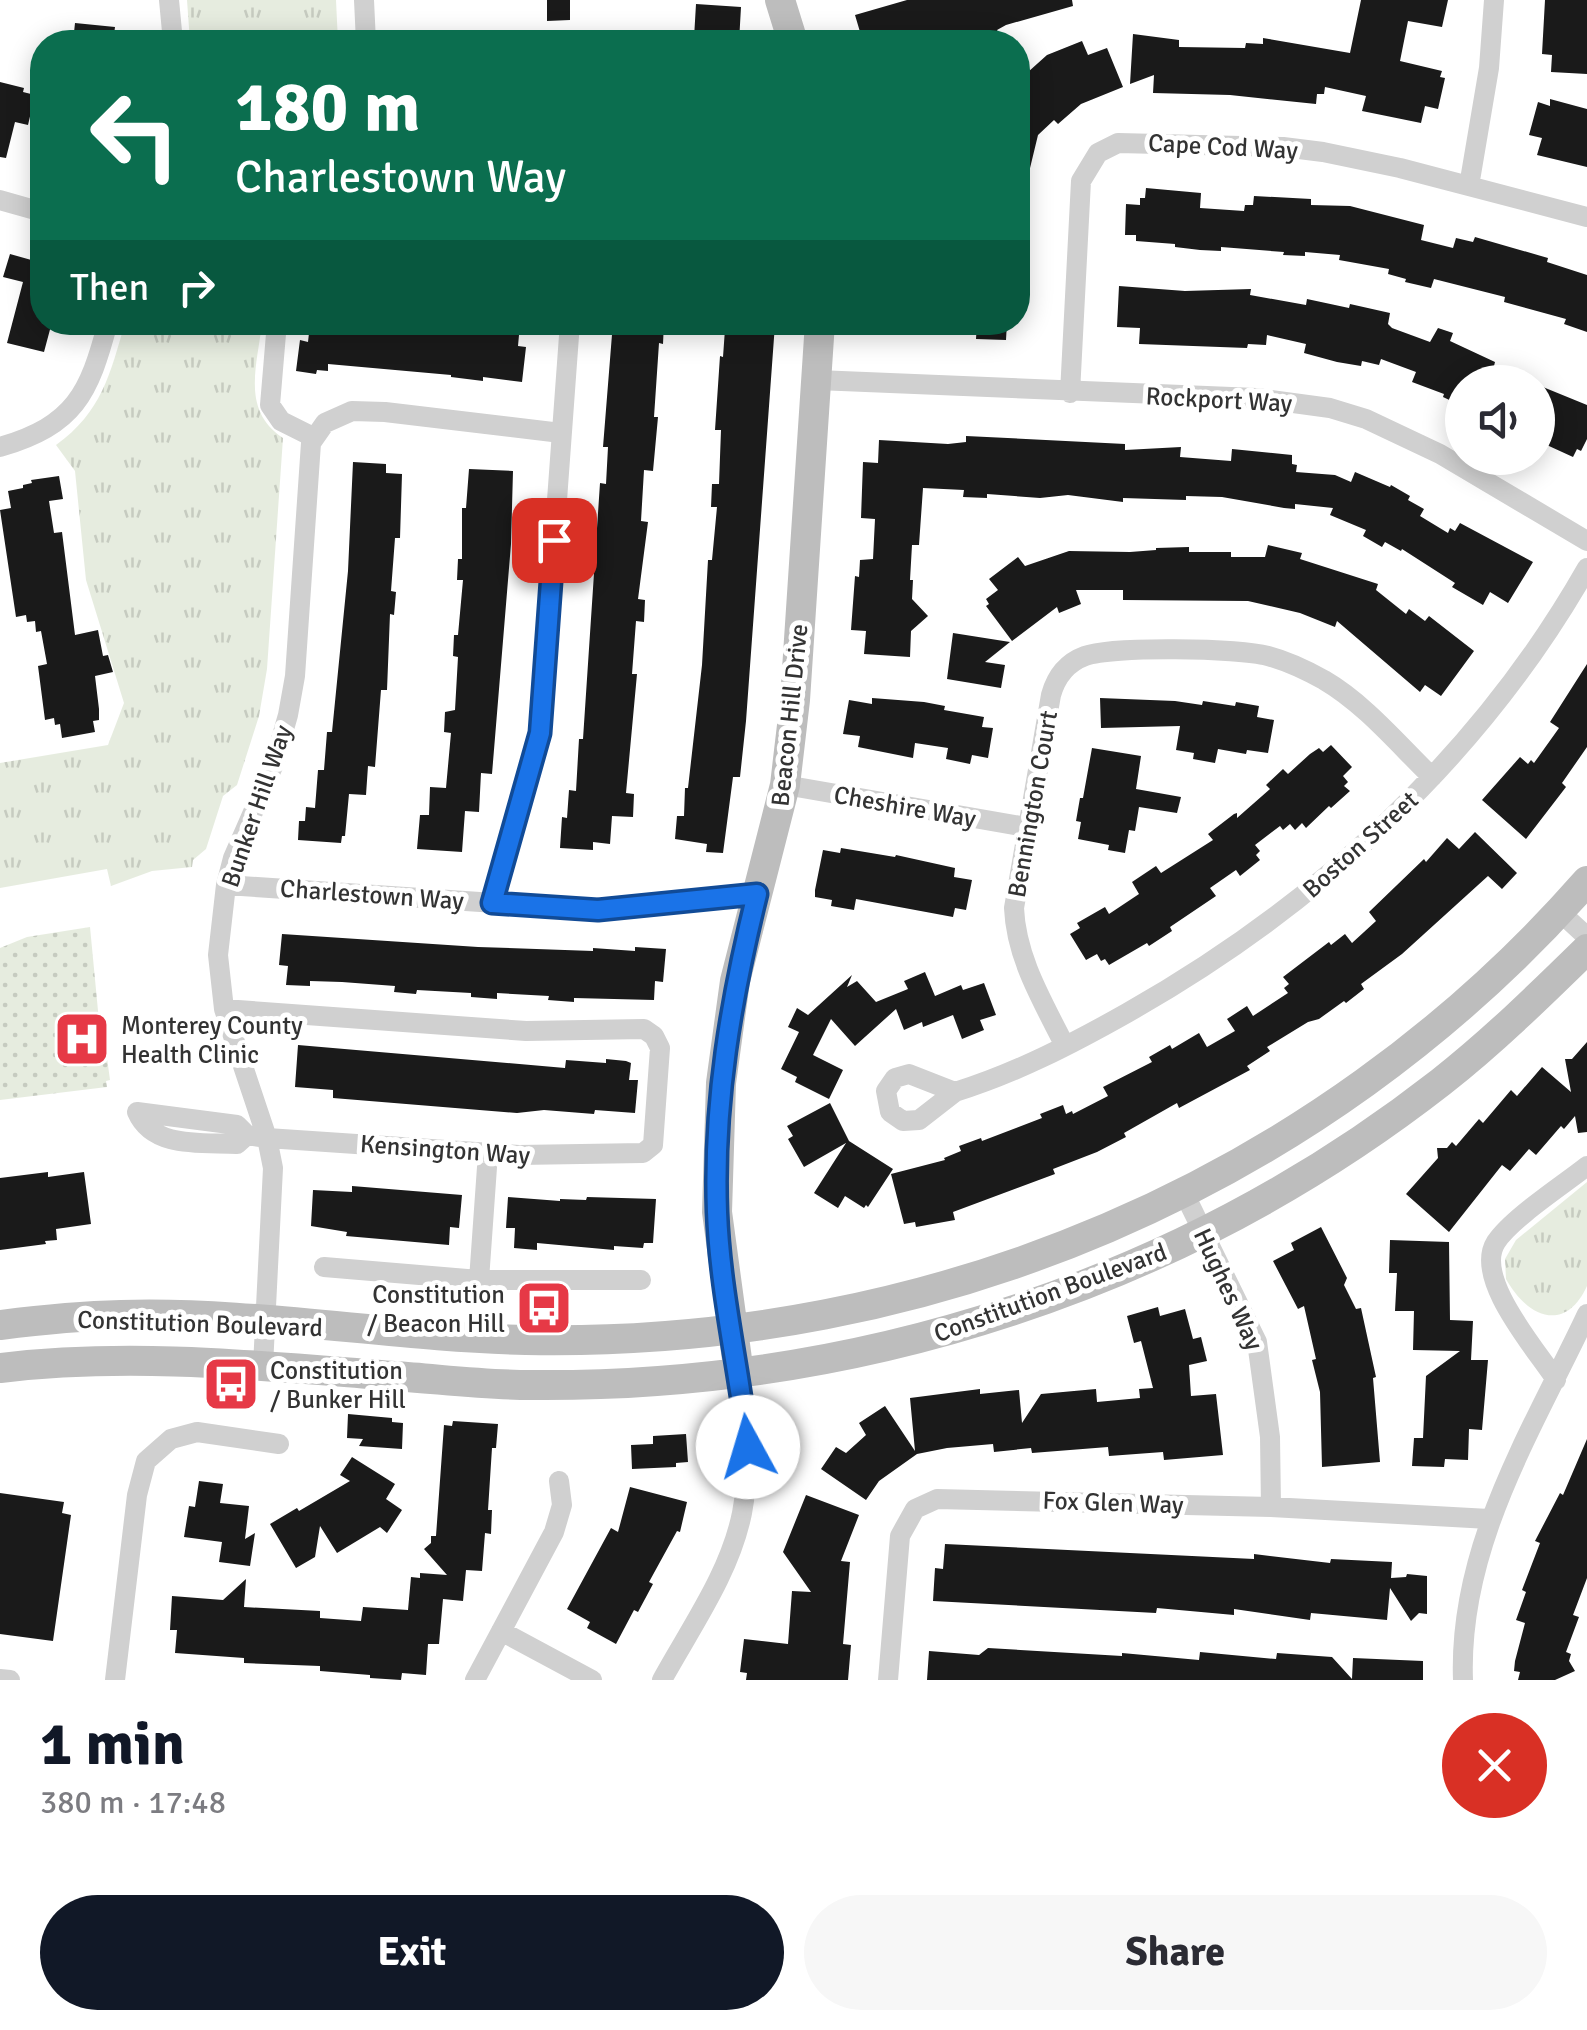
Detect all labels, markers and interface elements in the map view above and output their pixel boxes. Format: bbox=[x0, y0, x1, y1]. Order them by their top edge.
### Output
text: 180 m bbox=[235, 64, 420, 150]
icon: left bbox=[70, 70, 200, 200]
street label: Cape Cod Way bbox=[1147, 127, 1299, 166]
text: Charlestown Way bbox=[235, 150, 566, 205]
icon: right bbox=[169, 260, 224, 315]
text: Then bbox=[70, 264, 149, 311]
map controls bbox=[1445, 365, 1555, 475]
button: sound bbox=[1445, 365, 1555, 475]
street label: Rockport Way bbox=[1145, 380, 1293, 419]
pin bbox=[512, 498, 597, 583]
icon: arrive bbox=[527, 513, 582, 568]
street label: Beacon Hill Drive bbox=[764, 622, 815, 808]
street label: Bennington Court bbox=[1001, 708, 1064, 900]
street label: Bunker Hill Way bbox=[214, 721, 299, 891]
street label: Cheshire Way bbox=[831, 779, 979, 834]
street label: Boston Street bbox=[1296, 784, 1425, 904]
street label: Charlestown Way bbox=[279, 873, 465, 916]
hospital icon: Monterey County Health Clinic bbox=[52, 1009, 112, 1069]
place label: Monterey County Health Clinic bbox=[121, 1010, 303, 1070]
street label: Kensington Way bbox=[359, 1128, 531, 1171]
street label: Hughes Way bbox=[1187, 1223, 1270, 1355]
street label: Constitution Boulevard bbox=[929, 1236, 1171, 1349]
bus stop icon: Constitution / Beacon Hill bbox=[514, 1278, 574, 1338]
place label: Constitution / Beacon Hill bbox=[367, 1279, 505, 1339]
street label: Constitution Boulevard bbox=[77, 1304, 323, 1343]
bus stop icon: Constitution / Bunker Hill bbox=[201, 1354, 261, 1414]
place label: Constitution / Bunker Hill bbox=[270, 1355, 406, 1415]
position arrow bbox=[696, 1395, 800, 1499]
street label: Fox Glen Way bbox=[1042, 1485, 1184, 1520]
text: 1 min bbox=[40, 1708, 185, 1782]
button: close bbox=[1442, 1713, 1547, 1818]
text: 380 m · 17:48 bbox=[40, 1783, 226, 1822]
button: Exit bbox=[40, 1895, 784, 2010]
button: Share bbox=[804, 1895, 1547, 2010]

